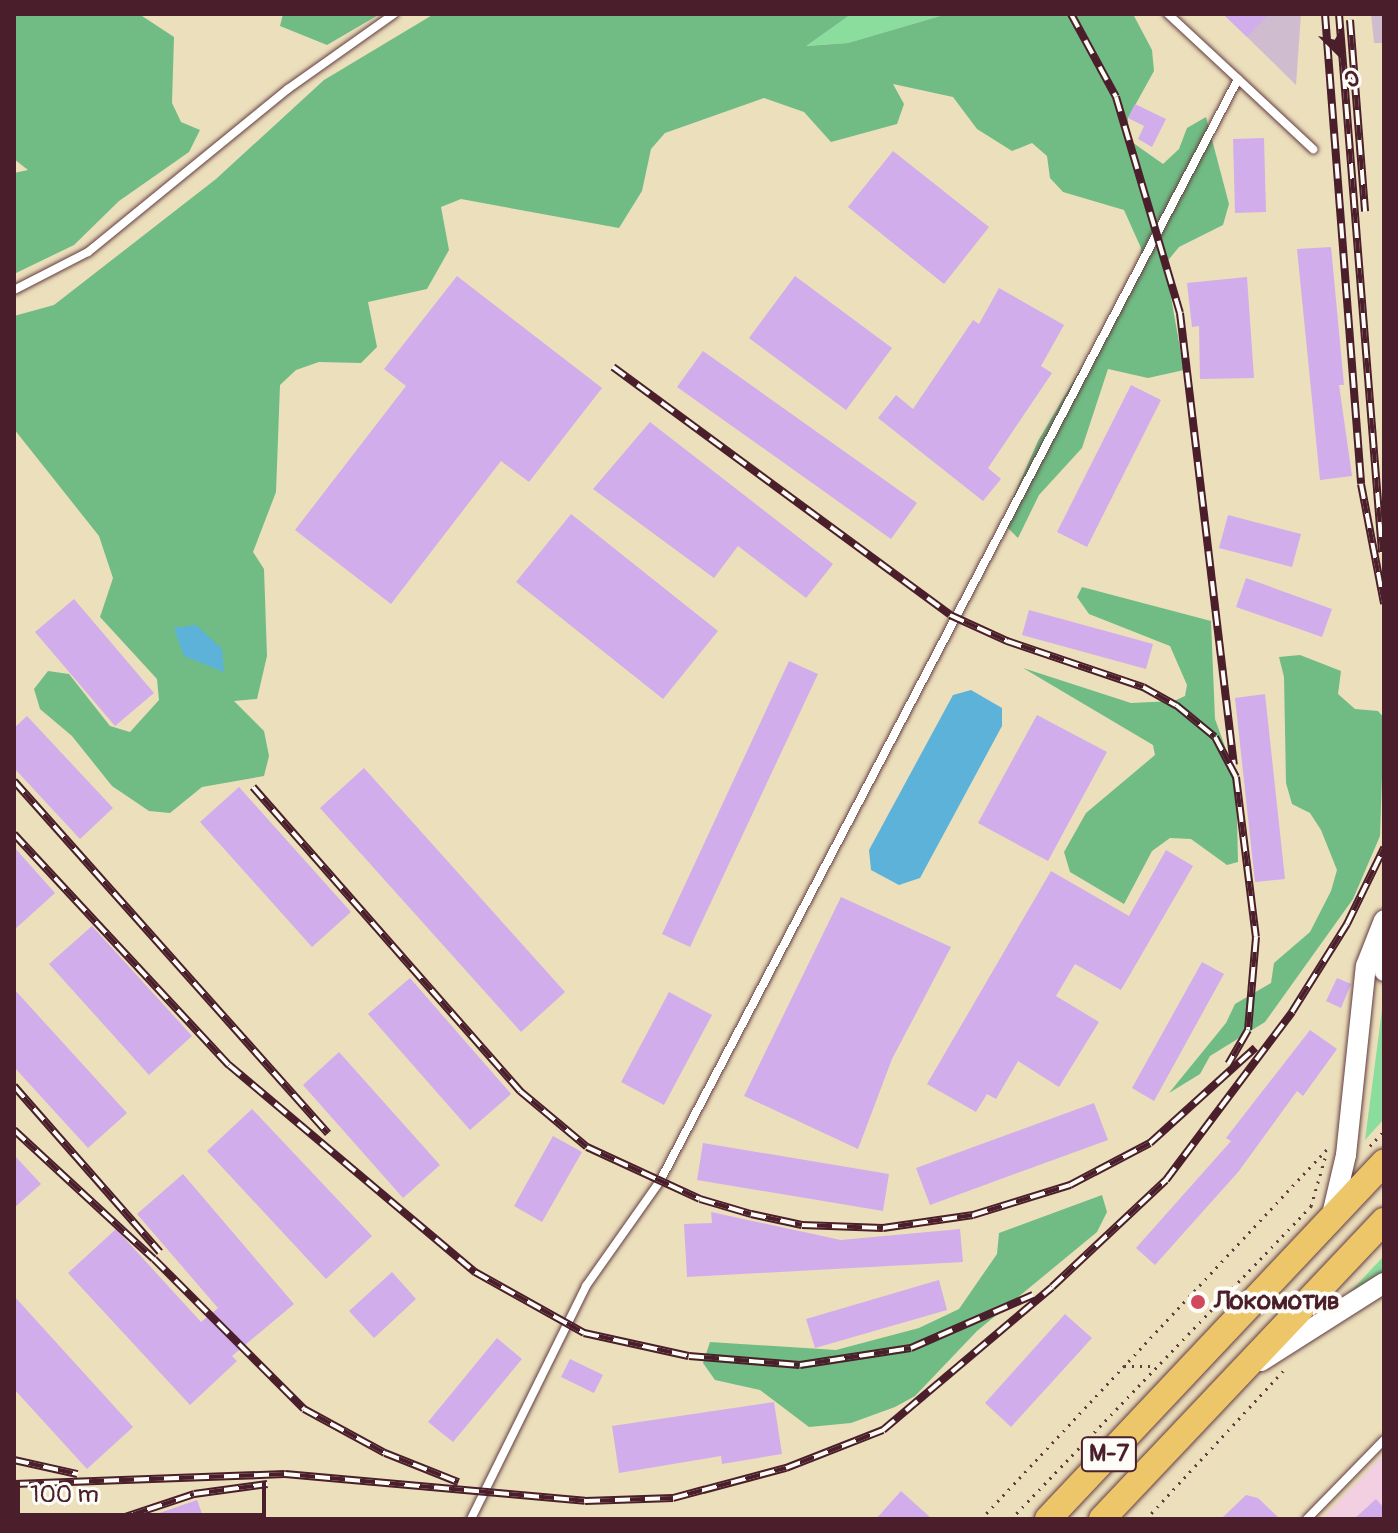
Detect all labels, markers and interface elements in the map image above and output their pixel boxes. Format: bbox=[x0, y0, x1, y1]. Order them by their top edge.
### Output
north arrow bbox=[1302, 16, 1382, 96]
text: С bbox=[1340, 62, 1364, 93]
place label: Локомотив bbox=[1214, 1286, 1339, 1318]
marker: Локомотив bbox=[1189, 1293, 1207, 1311]
road number: М-7 bbox=[1079, 1434, 1139, 1474]
scale bar bbox=[20, 1465, 270, 1515]
text: 100 m bbox=[30, 1480, 99, 1509]

